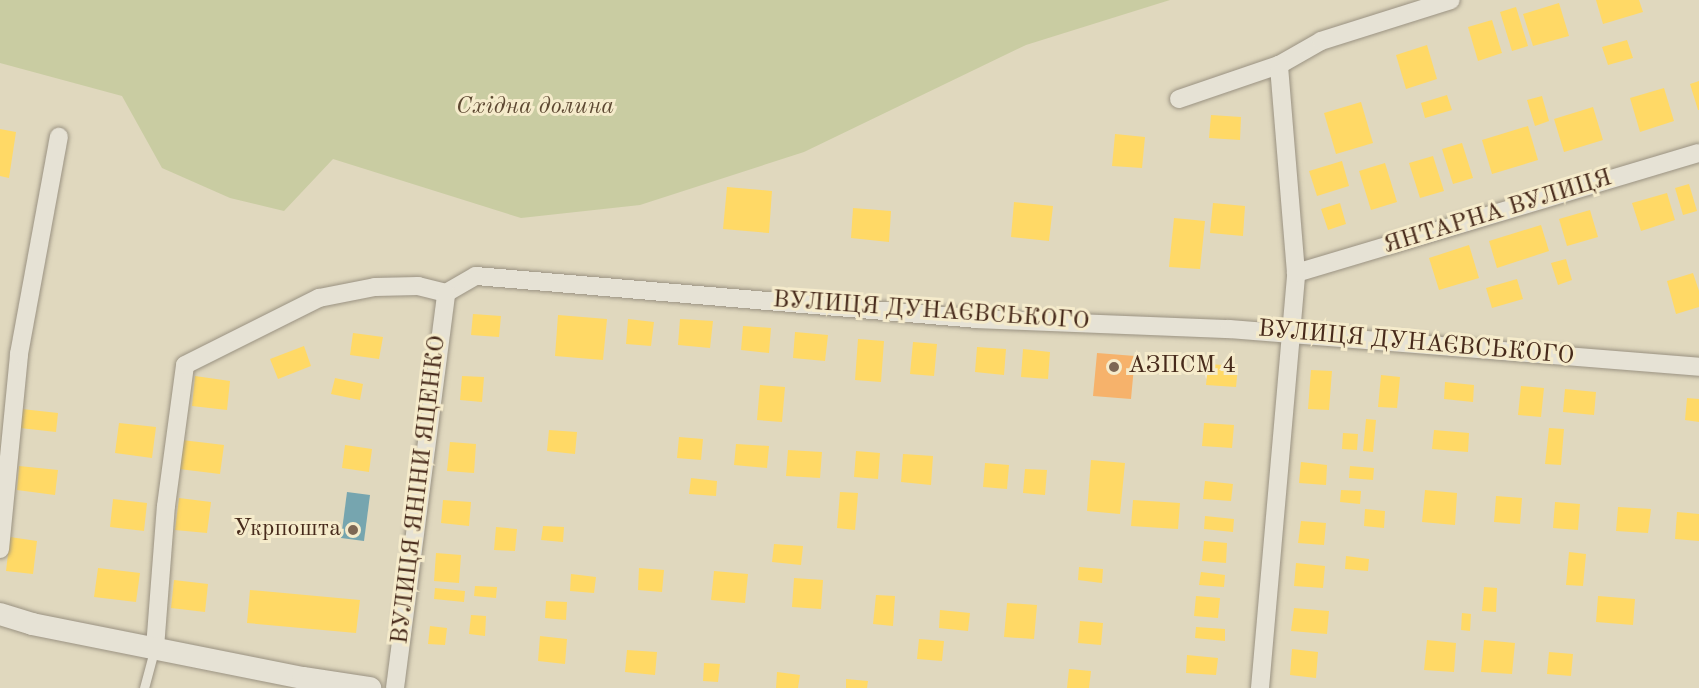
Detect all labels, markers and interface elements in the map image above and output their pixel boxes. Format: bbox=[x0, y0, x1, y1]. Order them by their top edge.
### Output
park label: Східна долина bbox=[456, 94, 614, 122]
street label: ЯНТАРНА ВУЛИЦЯ bbox=[1380, 165, 1616, 261]
street label: ВУЛИЦЯ ДУНАЄВСЬКОГО bbox=[772, 287, 1090, 337]
street label: ВУЛИЦЯ ДУНАЄВСЬКОГО bbox=[1257, 316, 1575, 372]
street label: ВУЛИЦЯ ЯНІНИ ЯЦЕНКО bbox=[387, 334, 453, 646]
place label: АЗПСМ 4 bbox=[1128, 353, 1236, 381]
marker: АЗПСМ 4 bbox=[1105, 358, 1123, 376]
place label: Укрпошта bbox=[234, 516, 341, 544]
marker: Укрпошта bbox=[346, 523, 360, 537]

